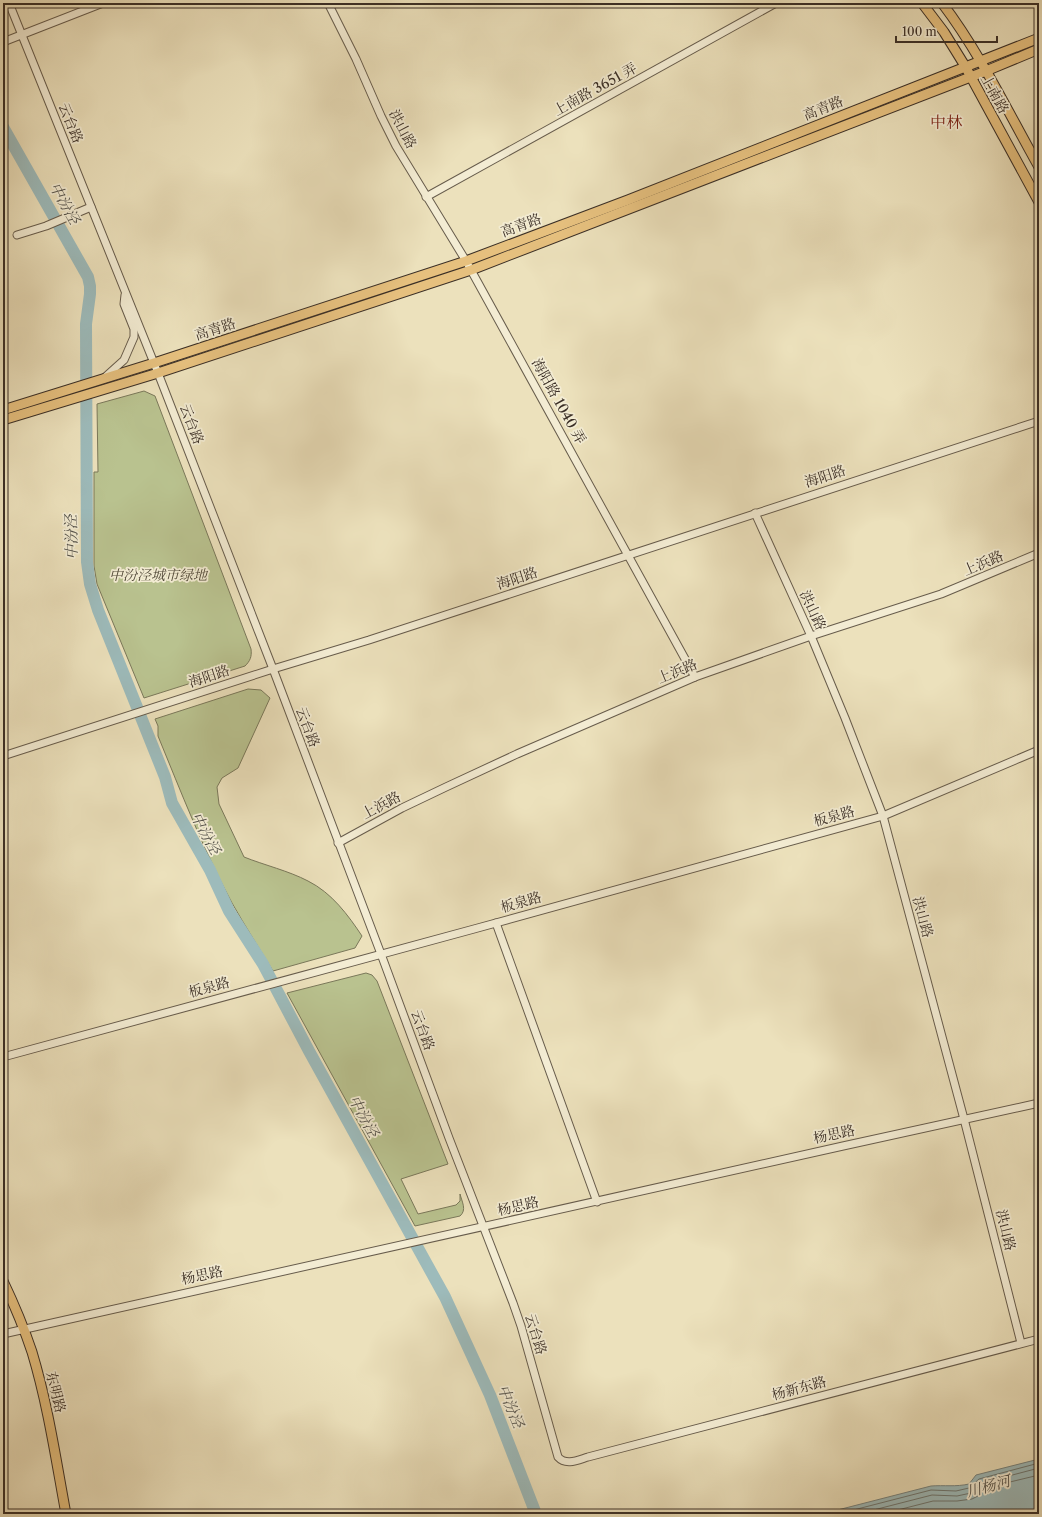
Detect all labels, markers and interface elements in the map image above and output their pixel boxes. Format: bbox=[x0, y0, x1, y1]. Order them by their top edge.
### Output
scale bar bbox=[896, 18, 997, 44]
text: 100 m bbox=[902, 24, 937, 39]
street label: 上南路 3651 弄 bbox=[550, 59, 640, 119]
street label: 上南路 bbox=[977, 71, 1013, 117]
street label: 高青路 bbox=[800, 92, 846, 124]
street label: 云台路 bbox=[55, 100, 87, 146]
street label: 洪山路 bbox=[385, 106, 421, 152]
district label: 中林 bbox=[930, 112, 963, 132]
water label: 中汾泾 bbox=[46, 179, 85, 228]
street label: 高青路 bbox=[498, 209, 544, 241]
street label: 高青路 bbox=[192, 314, 238, 344]
street label: 海阳路 1040 弄 bbox=[528, 355, 590, 447]
street label: 云台路 bbox=[176, 401, 208, 447]
street label: 海阳路 bbox=[802, 461, 848, 491]
water label: 中汾泾 bbox=[61, 513, 81, 560]
street label: 上浜路 bbox=[960, 547, 1006, 579]
street label: 海阳路 bbox=[494, 563, 540, 593]
park label: 中汾泾城市绿地 bbox=[109, 566, 209, 584]
street label: 洪山路 bbox=[796, 587, 830, 633]
street label: 上浜路 bbox=[654, 655, 700, 687]
street label: 海阳路 bbox=[186, 661, 232, 691]
street label: 云台路 bbox=[292, 704, 324, 750]
street label: 上浜路 bbox=[358, 787, 404, 823]
street label: 板泉路 bbox=[811, 802, 857, 830]
water label: 中汾泾 bbox=[187, 809, 225, 858]
street label: 板泉路 bbox=[498, 888, 544, 916]
street label: 洪山路 bbox=[909, 894, 937, 940]
street label: 板泉路 bbox=[186, 973, 232, 1001]
street label: 云台路 bbox=[407, 1007, 439, 1053]
water label: 中汾泾 bbox=[345, 1092, 384, 1141]
street label: 杨思路 bbox=[812, 1121, 856, 1147]
street label: 杨思路 bbox=[496, 1193, 540, 1219]
street label: 洪山路 bbox=[992, 1207, 1020, 1253]
street label: 杨思路 bbox=[180, 1262, 224, 1288]
street label: 云台路 bbox=[521, 1311, 551, 1357]
street label: 东明路 bbox=[42, 1369, 70, 1415]
street label: 杨新东路 bbox=[770, 1372, 828, 1404]
water label: 中汾泾 bbox=[494, 1382, 529, 1431]
water label: 川杨河 bbox=[964, 1470, 1015, 1501]

